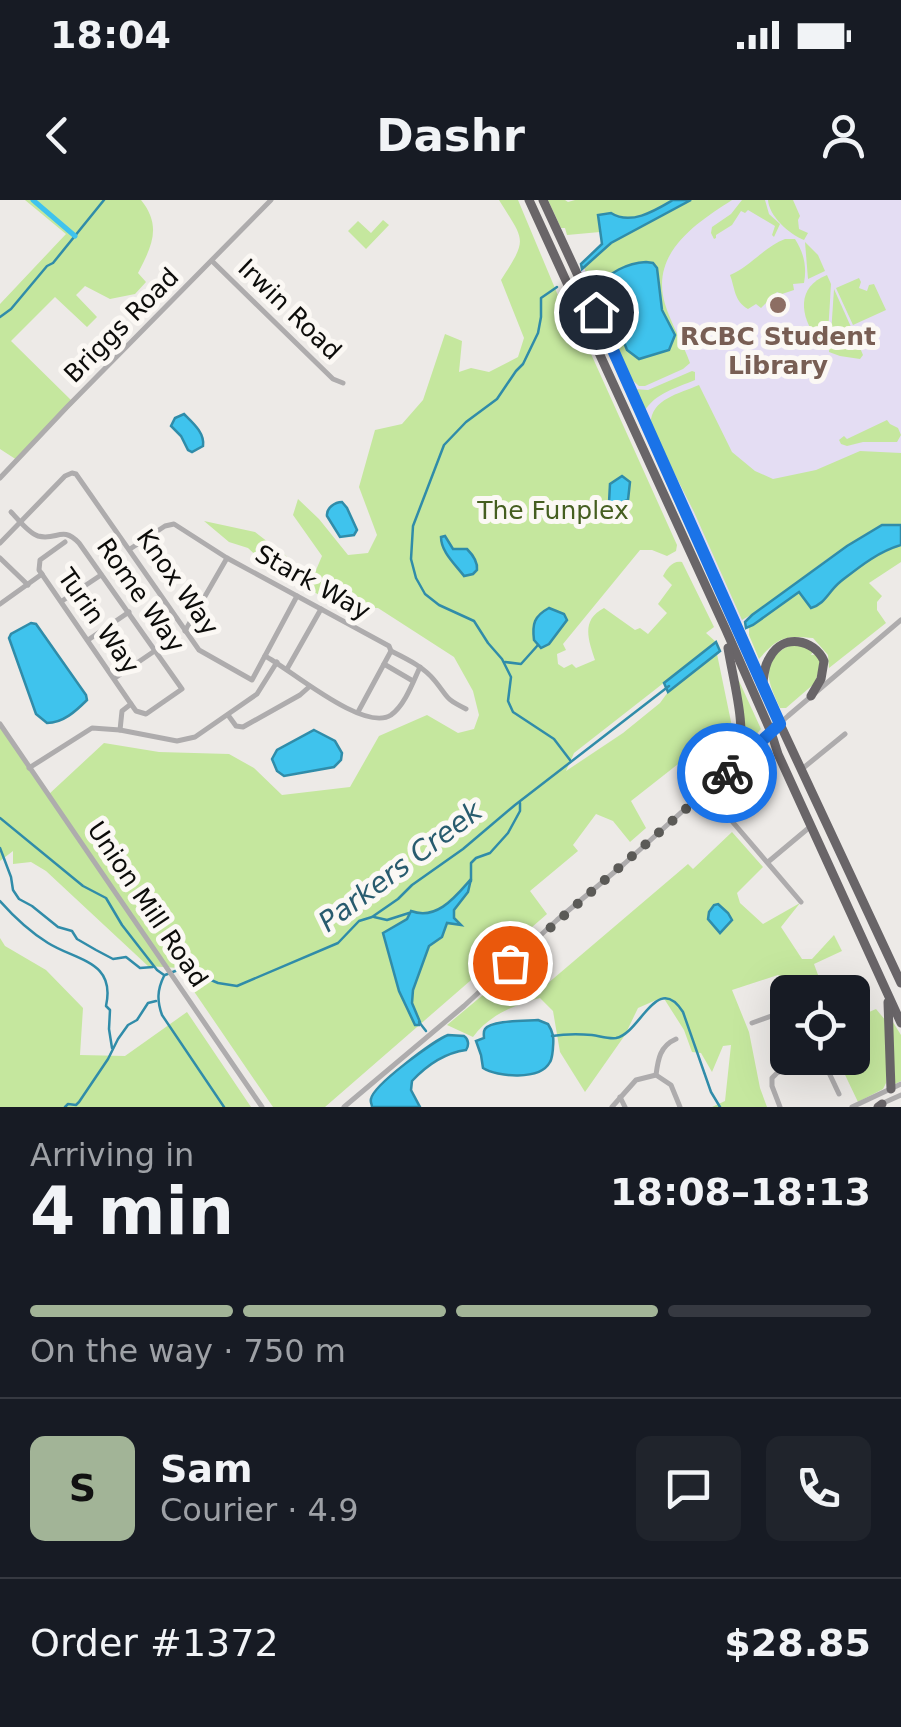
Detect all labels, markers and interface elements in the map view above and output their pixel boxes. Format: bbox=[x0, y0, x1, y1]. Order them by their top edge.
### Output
text: 18:04 bbox=[50, 13, 171, 57]
icon: back bbox=[30, 108, 85, 163]
icon: person bbox=[816, 108, 871, 163]
text: Dashr bbox=[376, 109, 525, 162]
street label: Irwin Road bbox=[232, 253, 347, 365]
street label: Briggs Road bbox=[58, 262, 185, 389]
pin bbox=[554, 270, 639, 355]
icon: home bbox=[569, 285, 624, 340]
marker: RCBC Student Library bbox=[767, 294, 789, 316]
place label: RCBC Student Library bbox=[680, 322, 876, 380]
park label: The Funplex bbox=[476, 496, 629, 525]
street label: Knox Way bbox=[131, 524, 225, 641]
street label: Rome Way bbox=[91, 533, 191, 658]
street label: Stark Way bbox=[250, 539, 375, 626]
street label: Turin Way bbox=[51, 562, 145, 680]
courier bbox=[677, 723, 777, 823]
icon: bike bbox=[700, 746, 755, 801]
water label: Parkers Creek bbox=[312, 793, 490, 938]
street label: Union Mill Road bbox=[82, 816, 214, 993]
pin bbox=[468, 921, 553, 1006]
icon: bag bbox=[483, 936, 538, 991]
map controls bbox=[770, 975, 870, 1075]
button: locate bbox=[770, 975, 870, 1075]
text: Arriving in bbox=[30, 1136, 194, 1174]
text: 18:08–18:13 bbox=[610, 1170, 871, 1214]
text: 4 min bbox=[30, 1174, 234, 1249]
text: On the way · 750 m bbox=[30, 1332, 346, 1370]
button: chat bbox=[636, 1436, 741, 1541]
button: phone bbox=[766, 1436, 871, 1541]
text: Sam bbox=[160, 1447, 253, 1491]
text: S bbox=[69, 1466, 96, 1510]
text: Courier · 4.9 bbox=[160, 1491, 359, 1529]
text: Order #1372 bbox=[30, 1621, 279, 1665]
text: $28.85 bbox=[724, 1621, 871, 1665]

